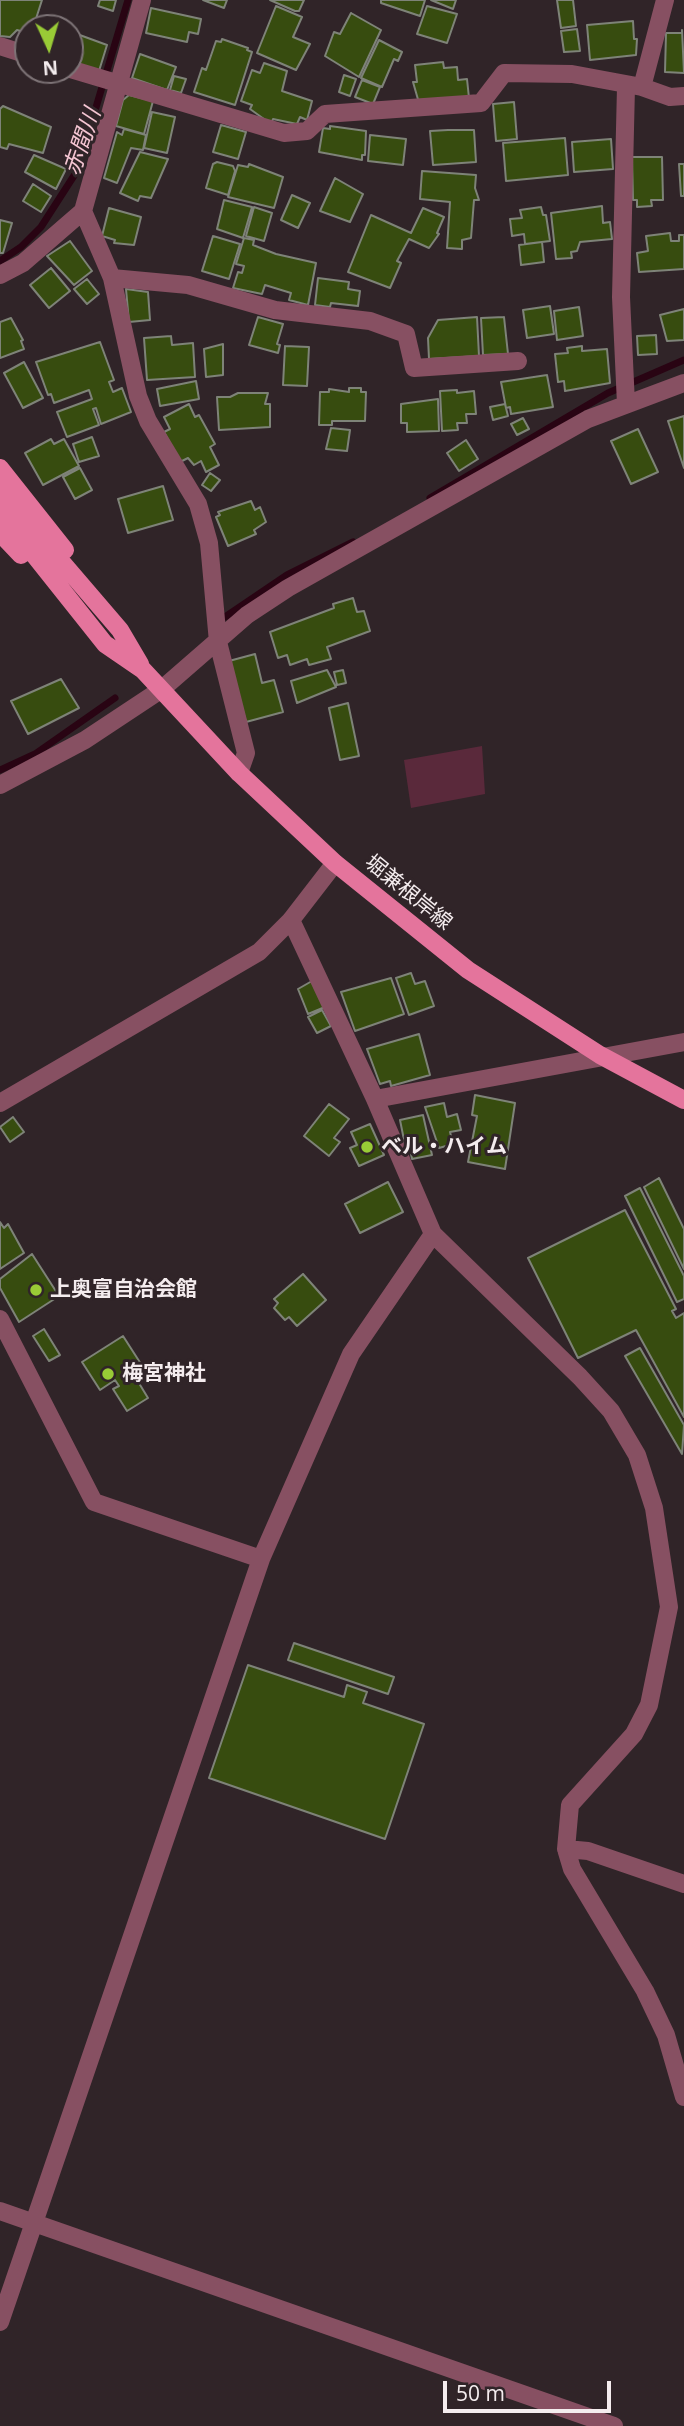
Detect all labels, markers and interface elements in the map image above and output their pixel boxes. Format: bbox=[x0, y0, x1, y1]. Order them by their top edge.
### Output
north arrow bbox=[14, 14, 84, 84]
text: N bbox=[42, 54, 59, 81]
water label: 赤間川 bbox=[59, 105, 107, 179]
street label: 堀兼根岸線 bbox=[359, 850, 457, 936]
place label: ベル・ハイム bbox=[381, 1134, 507, 1160]
marker: ベル・ハイム bbox=[359, 1139, 375, 1155]
place label: 上奥富自治会館 bbox=[50, 1277, 197, 1303]
marker: 上奥富自治会館 bbox=[28, 1282, 44, 1298]
place label: 梅宮神社 bbox=[122, 1361, 206, 1387]
marker: 梅宮神社 bbox=[100, 1366, 116, 1382]
scale bar bbox=[446, 2366, 614, 2410]
text: 50 m bbox=[456, 2379, 505, 2407]

